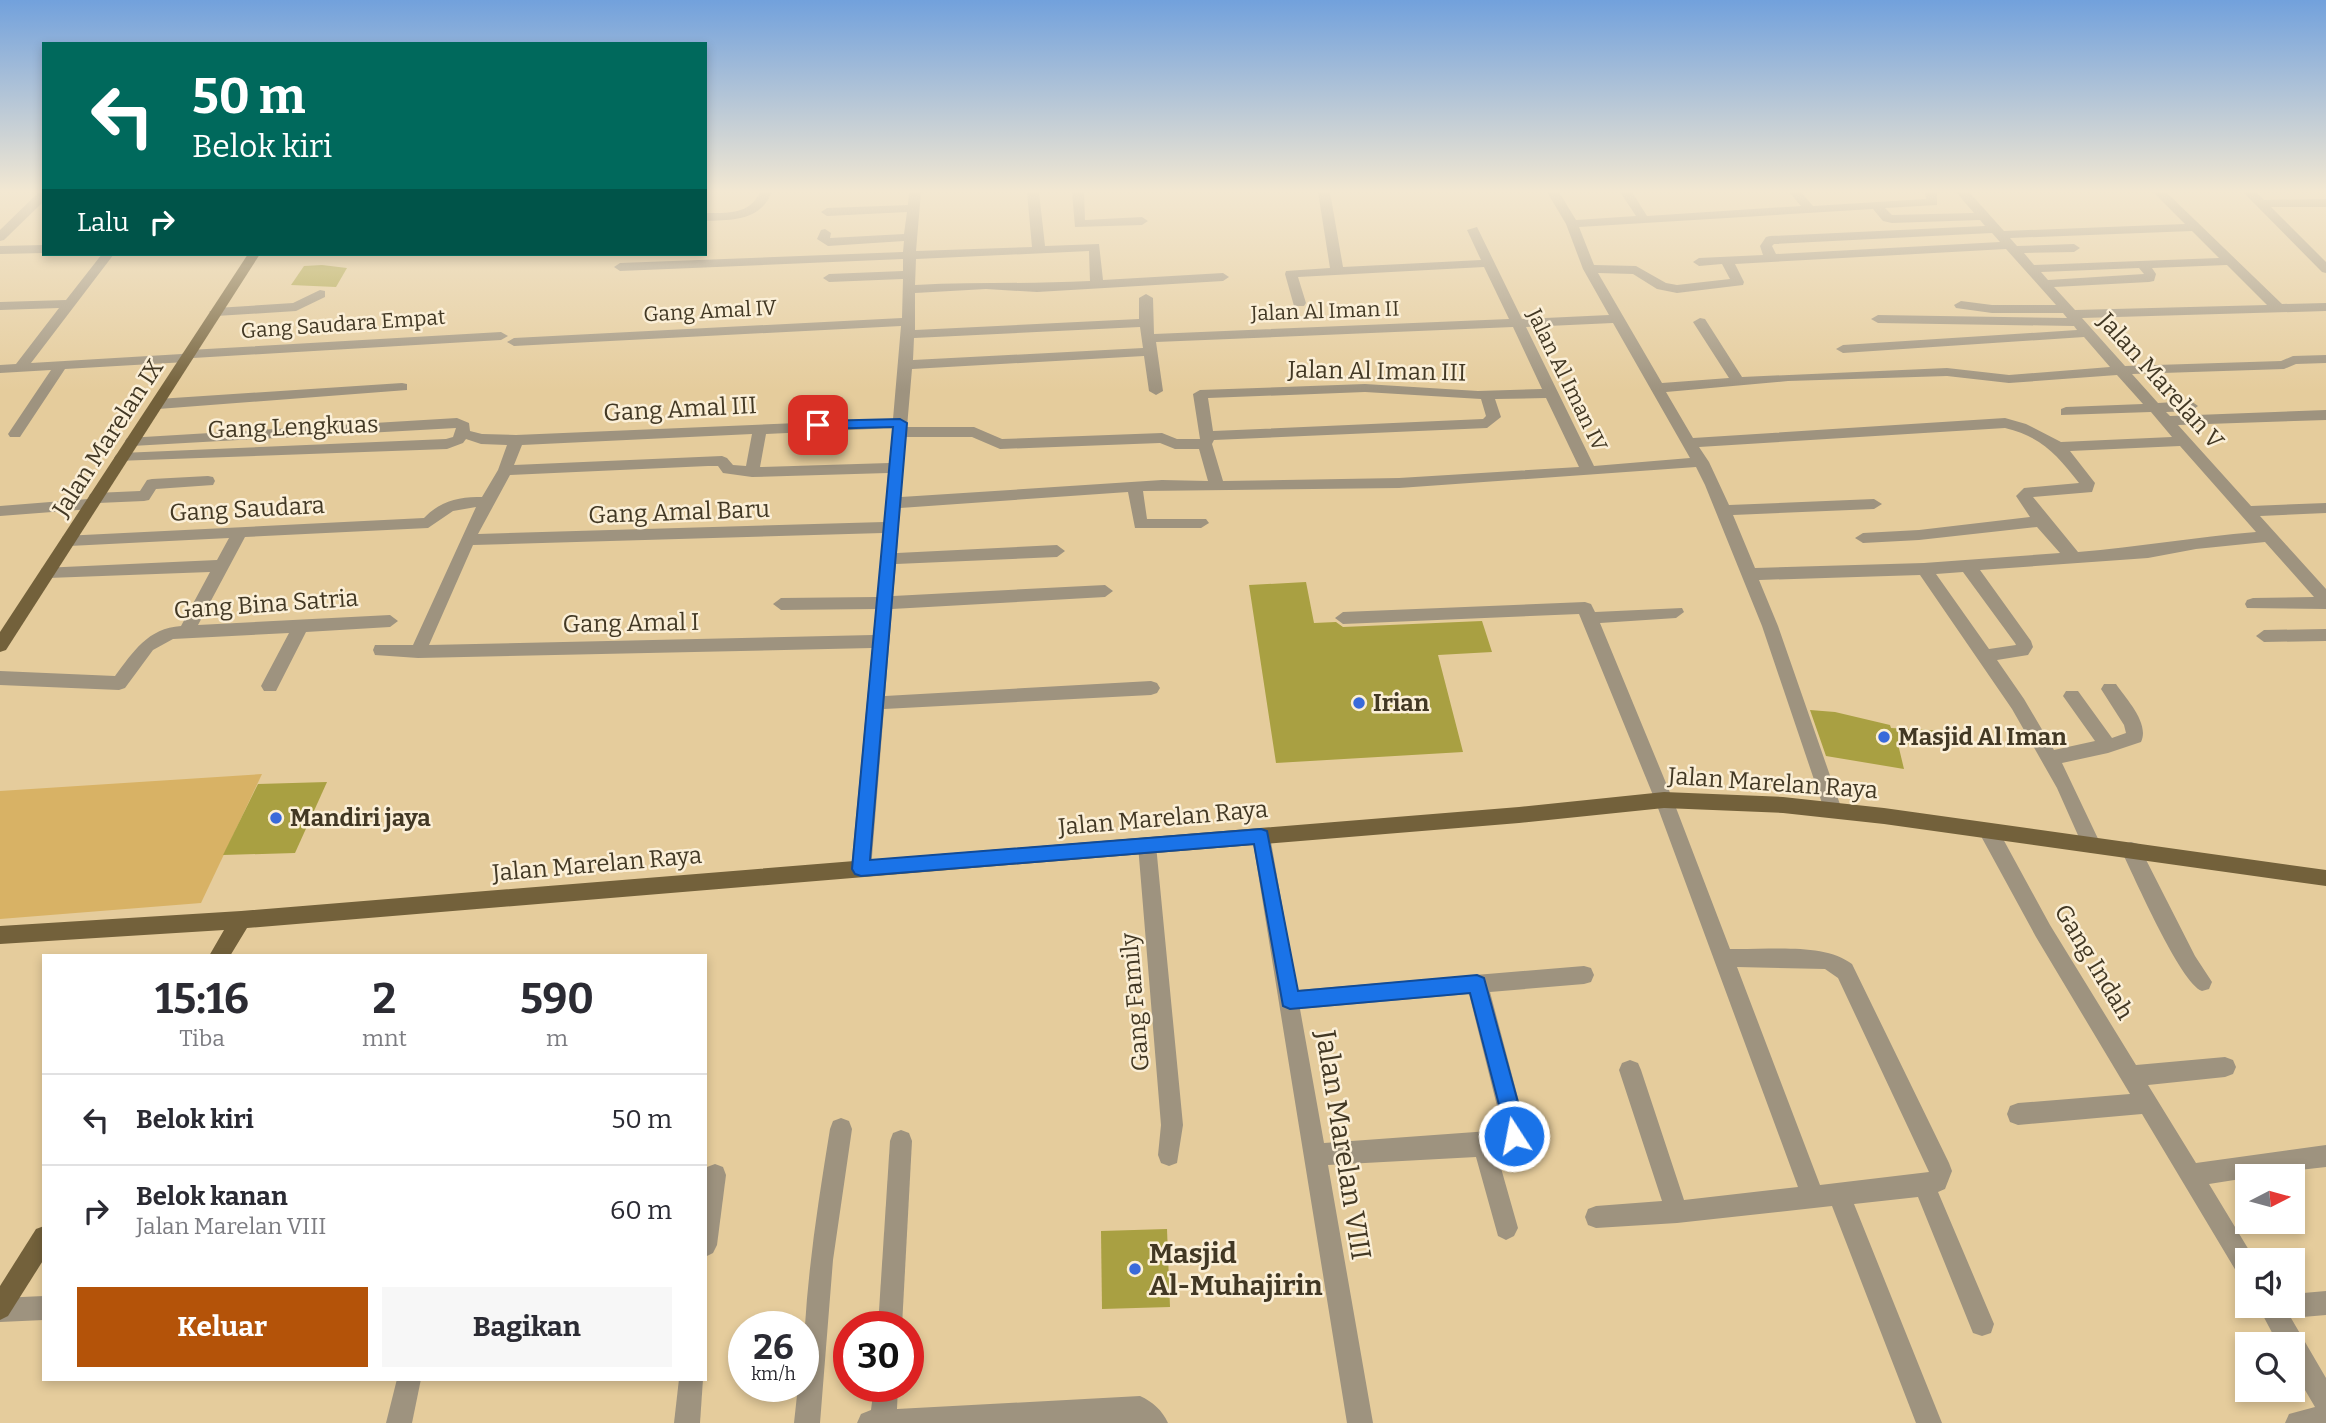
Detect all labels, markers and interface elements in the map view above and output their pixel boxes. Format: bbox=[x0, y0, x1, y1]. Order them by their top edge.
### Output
text: 50 m bbox=[192, 67, 305, 126]
icon: left bbox=[77, 70, 168, 161]
text: Belok kiri bbox=[192, 127, 332, 165]
icon: right bbox=[143, 203, 181, 241]
text: Lalu bbox=[77, 207, 129, 238]
street label: Gang Amal IV bbox=[643, 294, 778, 327]
street label: Jalan Al Iman II bbox=[1249, 295, 1400, 327]
street label: Gang Saudara Empat bbox=[240, 304, 447, 344]
street label: Jalan Al Iman IV bbox=[1521, 304, 1613, 456]
street label: Jalan Marelan V bbox=[2092, 306, 2230, 455]
street label: Jalan Marelan IX bbox=[46, 354, 169, 523]
street label: Jalan Al Iman III bbox=[1287, 355, 1466, 387]
street label: Gang Amal III bbox=[603, 391, 757, 427]
pin bbox=[788, 395, 848, 455]
icon: arrive bbox=[799, 406, 837, 444]
street label: Gang Lengkuas bbox=[207, 410, 379, 444]
street label: Gang Saudara bbox=[168, 491, 326, 527]
street label: Gang Amal Baru bbox=[588, 495, 770, 529]
street label: Gang Bina Satria bbox=[173, 584, 359, 624]
street label: Gang Amal I bbox=[562, 608, 700, 638]
place label: Irian bbox=[1373, 689, 1430, 717]
marker: Irian bbox=[1351, 695, 1367, 711]
place label: Masjid Al Iman bbox=[1898, 723, 2067, 751]
marker: Masjid Al Iman bbox=[1876, 729, 1892, 745]
street label: Jalan Marelan Raya bbox=[1666, 762, 1879, 804]
street label: Jalan Marelan Raya bbox=[1056, 795, 1269, 841]
place label: Mandiri jaya bbox=[290, 804, 431, 832]
marker: Mandiri jaya bbox=[268, 810, 284, 826]
street label: Jalan Marelan Raya bbox=[490, 841, 703, 887]
street label: Gang Indah bbox=[2049, 899, 2139, 1025]
street label: Gang Family bbox=[1115, 931, 1155, 1073]
text: 15:16 bbox=[155, 974, 249, 1024]
text: 2 bbox=[373, 974, 396, 1024]
text: 590 bbox=[520, 974, 594, 1024]
text: Tiba bbox=[179, 1024, 225, 1052]
text: mnt bbox=[362, 1024, 407, 1052]
text: m bbox=[546, 1024, 568, 1052]
street label: Jalan Marelan VIII bbox=[1309, 1027, 1378, 1262]
position arrow bbox=[1477, 1099, 1551, 1173]
icon: left bbox=[77, 1101, 115, 1139]
text: Belok kiri bbox=[136, 1104, 254, 1135]
text: 50 m bbox=[611, 1104, 672, 1135]
north arrow bbox=[2235, 1164, 2305, 1234]
map controls bbox=[2235, 1164, 2305, 1402]
text: Belok kanan bbox=[136, 1181, 288, 1212]
icon: right bbox=[77, 1192, 115, 1230]
text: 60 m bbox=[610, 1195, 672, 1226]
text: Jalan Marelan VIII bbox=[136, 1212, 326, 1240]
place label: Masjid Al-Muhajirin bbox=[1149, 1237, 1322, 1302]
button: sound bbox=[2235, 1248, 2305, 1318]
marker: Masjid Al-Muhajirin bbox=[1127, 1261, 1143, 1277]
button: Keluar bbox=[77, 1287, 368, 1367]
button: Bagikan bbox=[382, 1287, 672, 1367]
speed limit sign: 30 bbox=[833, 1311, 924, 1402]
text: 26 bbox=[753, 1326, 794, 1368]
button: search bbox=[2235, 1332, 2305, 1402]
text: km/h bbox=[751, 1363, 796, 1385]

